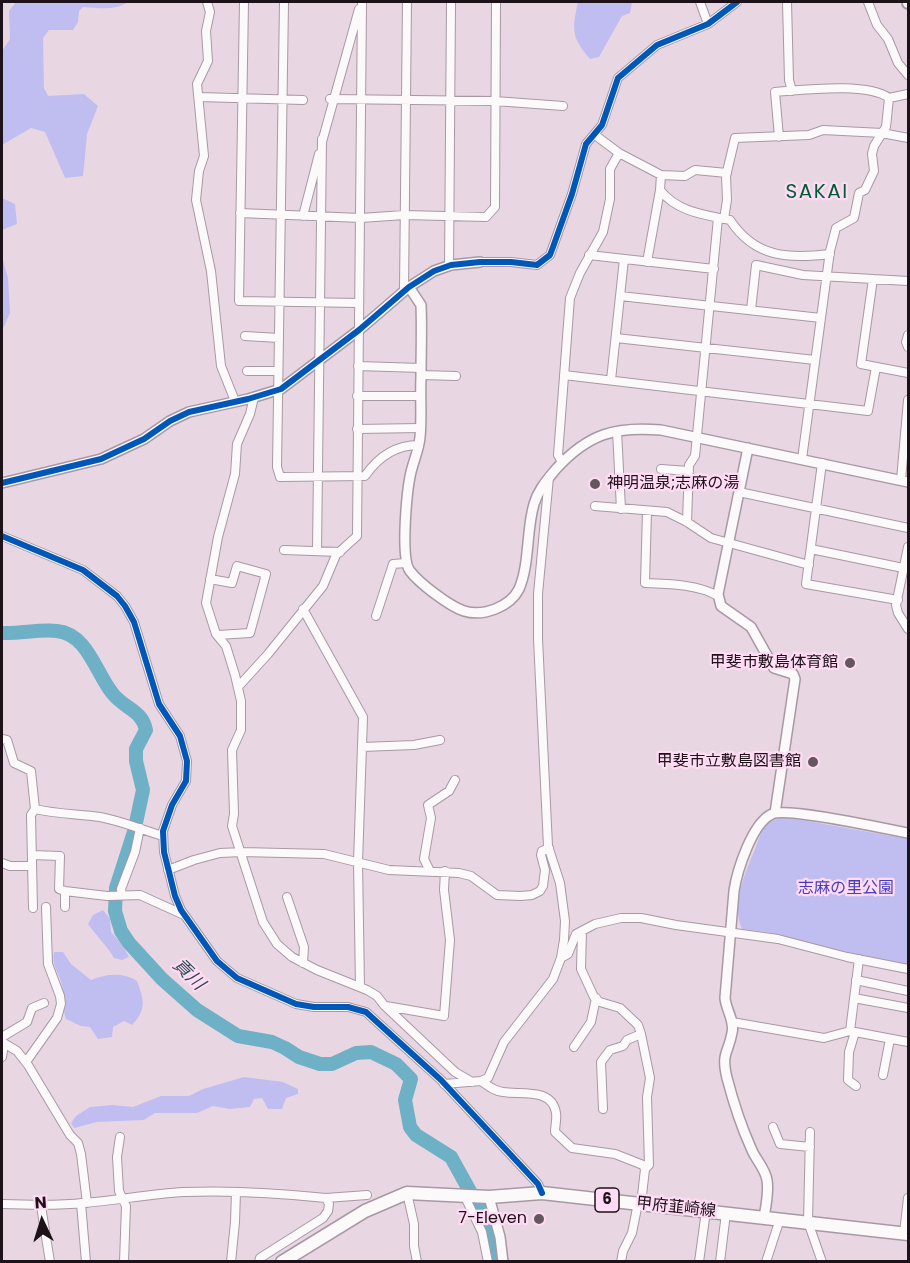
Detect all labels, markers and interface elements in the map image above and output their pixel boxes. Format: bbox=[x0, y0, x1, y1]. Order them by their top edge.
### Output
district label: SAKAI bbox=[785, 181, 849, 205]
place label: 神明温泉;志麻の湯 bbox=[607, 474, 739, 494]
marker: 神明温泉;志麻の湯 bbox=[588, 477, 602, 491]
place label: 甲斐市敷島体育館 bbox=[710, 653, 838, 673]
marker: 甲斐市敷島体育館 bbox=[843, 656, 857, 670]
place label: 甲斐市立敷島図書館 bbox=[657, 752, 801, 772]
marker: 甲斐市立敷島図書館 bbox=[806, 755, 820, 769]
park label: 志麻の里公園 bbox=[798, 879, 894, 899]
water label: 貢川 bbox=[168, 955, 208, 995]
road number: 6 bbox=[595, 1188, 619, 1212]
north arrow bbox=[12, 1191, 72, 1251]
text: N bbox=[34, 1191, 48, 1214]
street label: 甲府韮崎線 bbox=[635, 1194, 717, 1222]
place label: 7-Eleven bbox=[458, 1209, 527, 1229]
marker: 7-Eleven bbox=[532, 1212, 546, 1226]

